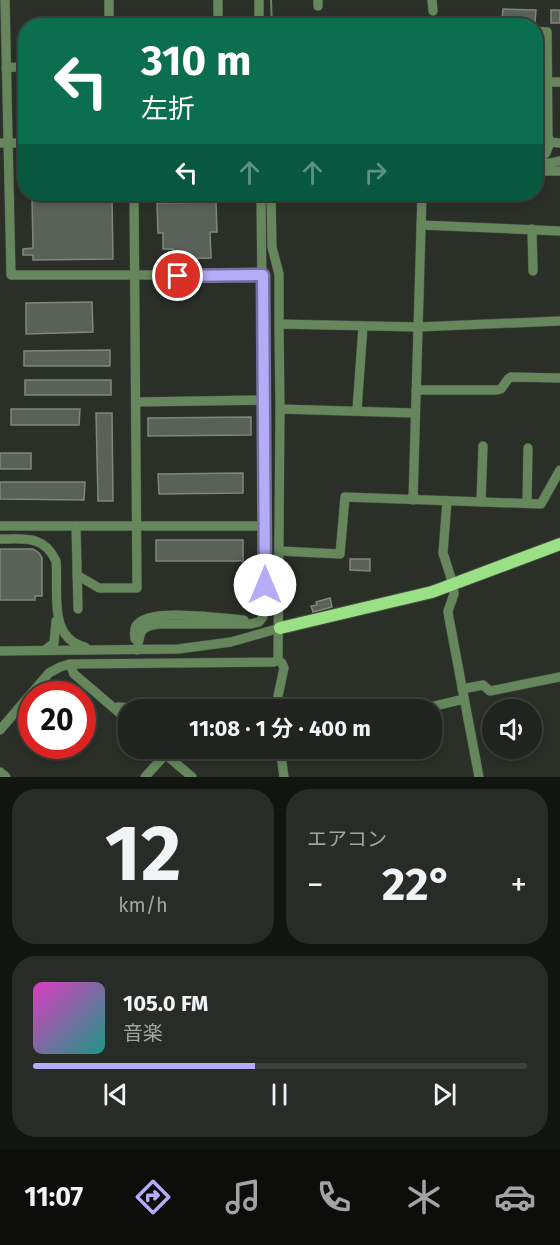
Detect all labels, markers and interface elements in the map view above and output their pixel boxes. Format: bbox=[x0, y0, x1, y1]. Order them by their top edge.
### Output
text: 310 m bbox=[141, 36, 251, 86]
icon: left bbox=[42, 42, 120, 120]
text: 左折 bbox=[141, 93, 195, 125]
icon: left bbox=[170, 156, 203, 189]
icon: ahead bbox=[233, 156, 266, 189]
icon: ahead bbox=[296, 156, 329, 189]
icon: right bbox=[359, 156, 392, 189]
pin bbox=[152, 250, 203, 301]
icon: arrive bbox=[161, 259, 194, 292]
position arrow bbox=[233, 553, 297, 617]
speed limit sign: 20 bbox=[18, 681, 96, 759]
map controls bbox=[482, 699, 542, 759]
button: sound bbox=[482, 699, 542, 759]
text: 11:08 · 1 分 · 400 m bbox=[189, 715, 371, 742]
text: 12 bbox=[105, 807, 181, 901]
text: エアコン bbox=[307, 827, 387, 851]
text: 22° bbox=[382, 858, 452, 912]
text: − bbox=[307, 865, 324, 905]
text: + bbox=[511, 865, 527, 905]
text: km/h bbox=[118, 893, 168, 917]
text: 105.0 FM bbox=[123, 990, 208, 1017]
text: 音楽 bbox=[123, 1021, 163, 1045]
icon: previous bbox=[99, 1078, 132, 1111]
icon: pause bbox=[263, 1078, 296, 1111]
icon: next bbox=[428, 1078, 461, 1111]
icon: directions bbox=[132, 1176, 174, 1218]
icon: music bbox=[222, 1176, 264, 1218]
icon: phone bbox=[313, 1176, 355, 1218]
icon: climate bbox=[403, 1176, 445, 1218]
icon: car bbox=[494, 1176, 536, 1218]
text: 11:07 bbox=[24, 1181, 83, 1213]

